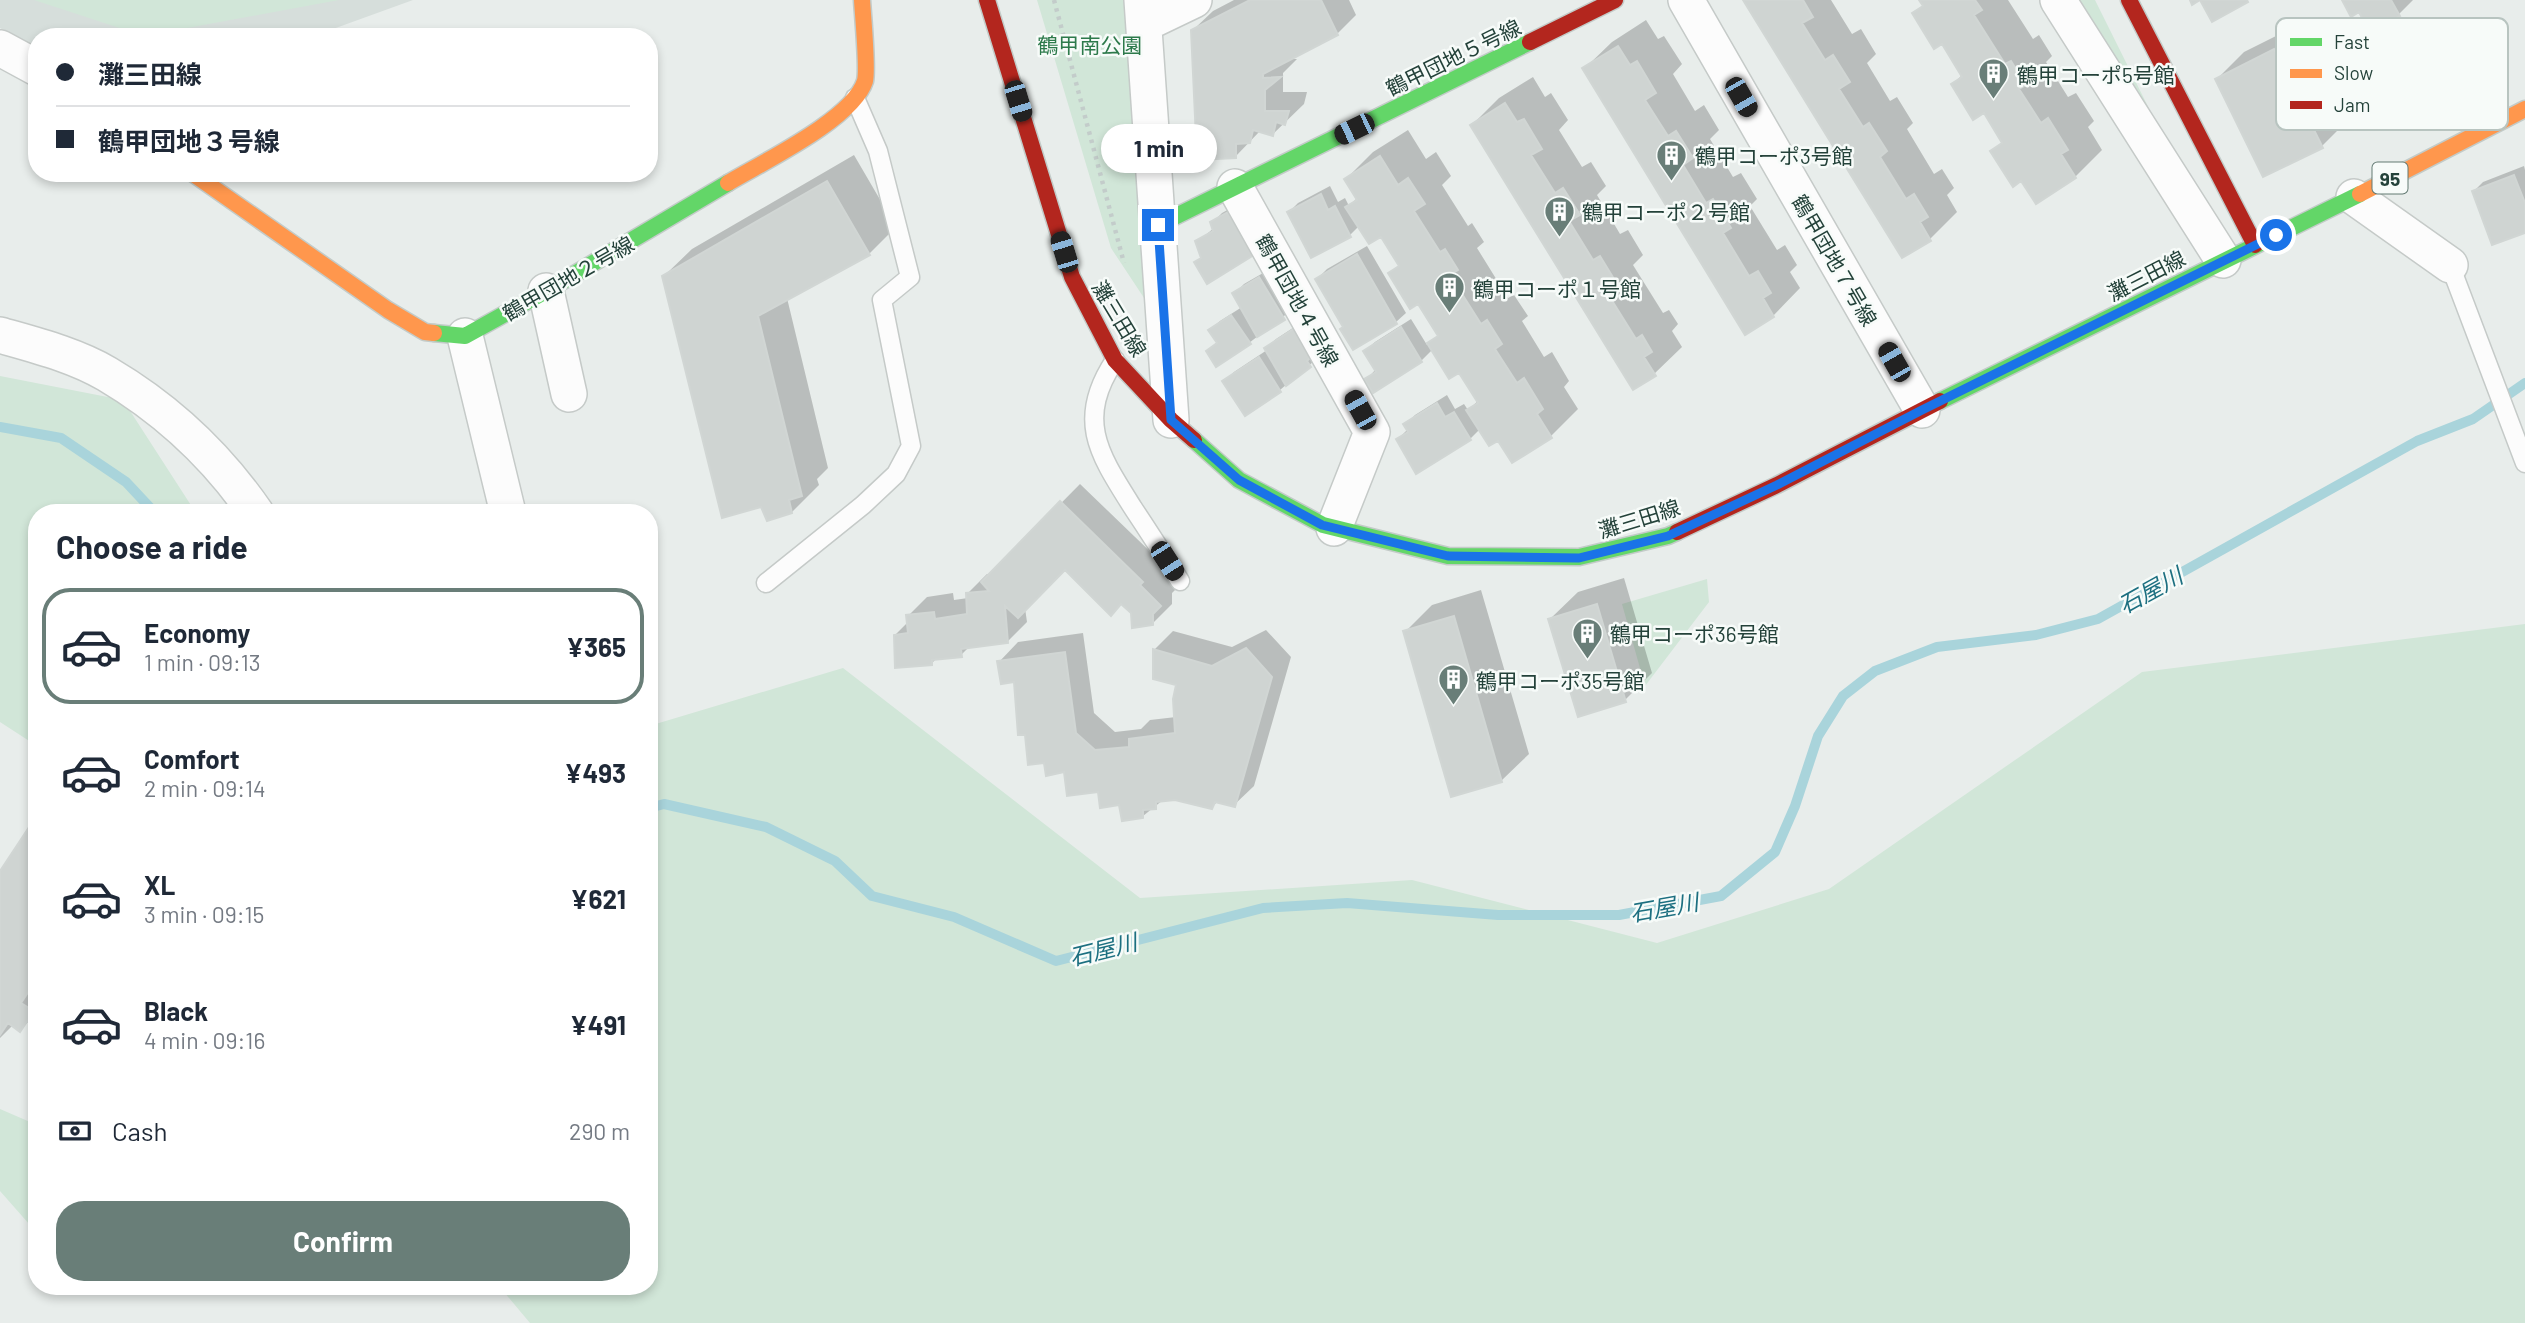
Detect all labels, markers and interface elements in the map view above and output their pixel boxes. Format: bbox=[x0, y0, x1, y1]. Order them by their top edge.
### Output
street label: 鶴甲団地５号線 bbox=[1381, 14, 1525, 100]
legend bbox=[2276, 18, 2508, 130]
text: Fast bbox=[2334, 30, 2370, 53]
park label: 鶴甲南公園 bbox=[1038, 32, 1143, 57]
building icon: 鶴甲コーポ5号館 bbox=[1977, 57, 2011, 101]
text: 灘三田線 bbox=[98, 58, 202, 89]
text: Slow bbox=[2334, 61, 2373, 84]
place label: 鶴甲コーポ5号館 bbox=[2017, 62, 2175, 87]
car bbox=[1722, 74, 1761, 120]
car bbox=[1002, 78, 1035, 124]
text: Jam bbox=[2334, 93, 2370, 116]
car bbox=[1331, 110, 1378, 148]
callout: 1 min bbox=[1100, 124, 1216, 173]
text: 鶴甲団地３号線 bbox=[98, 125, 280, 156]
text: 1 min bbox=[1134, 134, 1184, 162]
building icon: 鶴甲コーポ3号館 bbox=[1655, 138, 1689, 182]
place label: 鶴甲コーポ3号館 bbox=[1695, 143, 1853, 168]
road number: 95 bbox=[2372, 162, 2408, 194]
street label: 鶴甲団地７号線 bbox=[1787, 190, 1883, 330]
building icon: 鶴甲コーポ２号館 bbox=[1542, 194, 1576, 238]
place label: 鶴甲コーポ２号館 bbox=[1582, 199, 1750, 224]
route end bbox=[1142, 209, 1174, 241]
route start bbox=[2260, 219, 2292, 251]
car bbox=[1048, 229, 1081, 275]
street label: 鶴甲団地２号線 bbox=[498, 230, 638, 326]
street label: 鶴甲団地４号線 bbox=[1251, 230, 1345, 370]
street label: 灘三田線 bbox=[2103, 245, 2189, 305]
building icon: 鶴甲コーポ１号館 bbox=[1433, 271, 1467, 315]
street label: 灘三田線 bbox=[1088, 276, 1152, 360]
place label: 鶴甲コーポ１号館 bbox=[1473, 276, 1641, 301]
car bbox=[1875, 339, 1914, 385]
car bbox=[1341, 387, 1380, 433]
street label: 灘三田線 bbox=[1595, 494, 1683, 542]
text: Choose a ride bbox=[56, 527, 248, 565]
car bbox=[1147, 538, 1188, 584]
water label: 石屋川 bbox=[2113, 560, 2190, 619]
icon: car bbox=[60, 615, 123, 678]
building icon: 鶴甲コーポ36号館 bbox=[1570, 616, 1604, 660]
text: Economy bbox=[144, 617, 250, 648]
place label: 鶴甲コーポ36号館 bbox=[1610, 621, 1779, 646]
text: ¥365 bbox=[566, 631, 626, 662]
text: 1 min · 09:13 bbox=[144, 648, 261, 676]
building icon: 鶴甲コーポ35号館 bbox=[1436, 663, 1470, 707]
place label: 鶴甲コーポ35号館 bbox=[1476, 668, 1645, 693]
icon: car bbox=[60, 741, 123, 804]
text: Comfort bbox=[144, 743, 240, 774]
text: ¥493 bbox=[565, 757, 626, 788]
text: 2 min · 09:14 bbox=[144, 774, 266, 802]
icon: car bbox=[60, 867, 123, 930]
text: XL bbox=[144, 869, 175, 900]
text: ¥621 bbox=[571, 883, 626, 914]
water label: 石屋川 bbox=[1628, 887, 1703, 927]
text: 3 min · 09:15 bbox=[144, 900, 264, 928]
water label: 石屋川 bbox=[1066, 926, 1143, 971]
icon: car bbox=[60, 993, 123, 1056]
text: Black bbox=[144, 995, 208, 1026]
text: ¥491 bbox=[570, 1009, 626, 1040]
text: 4 min · 09:16 bbox=[144, 1026, 265, 1054]
icon: cash bbox=[56, 1112, 94, 1150]
text: Cash bbox=[112, 1115, 167, 1146]
text: 290 m bbox=[569, 1117, 630, 1145]
button: Confirm bbox=[56, 1201, 630, 1281]

